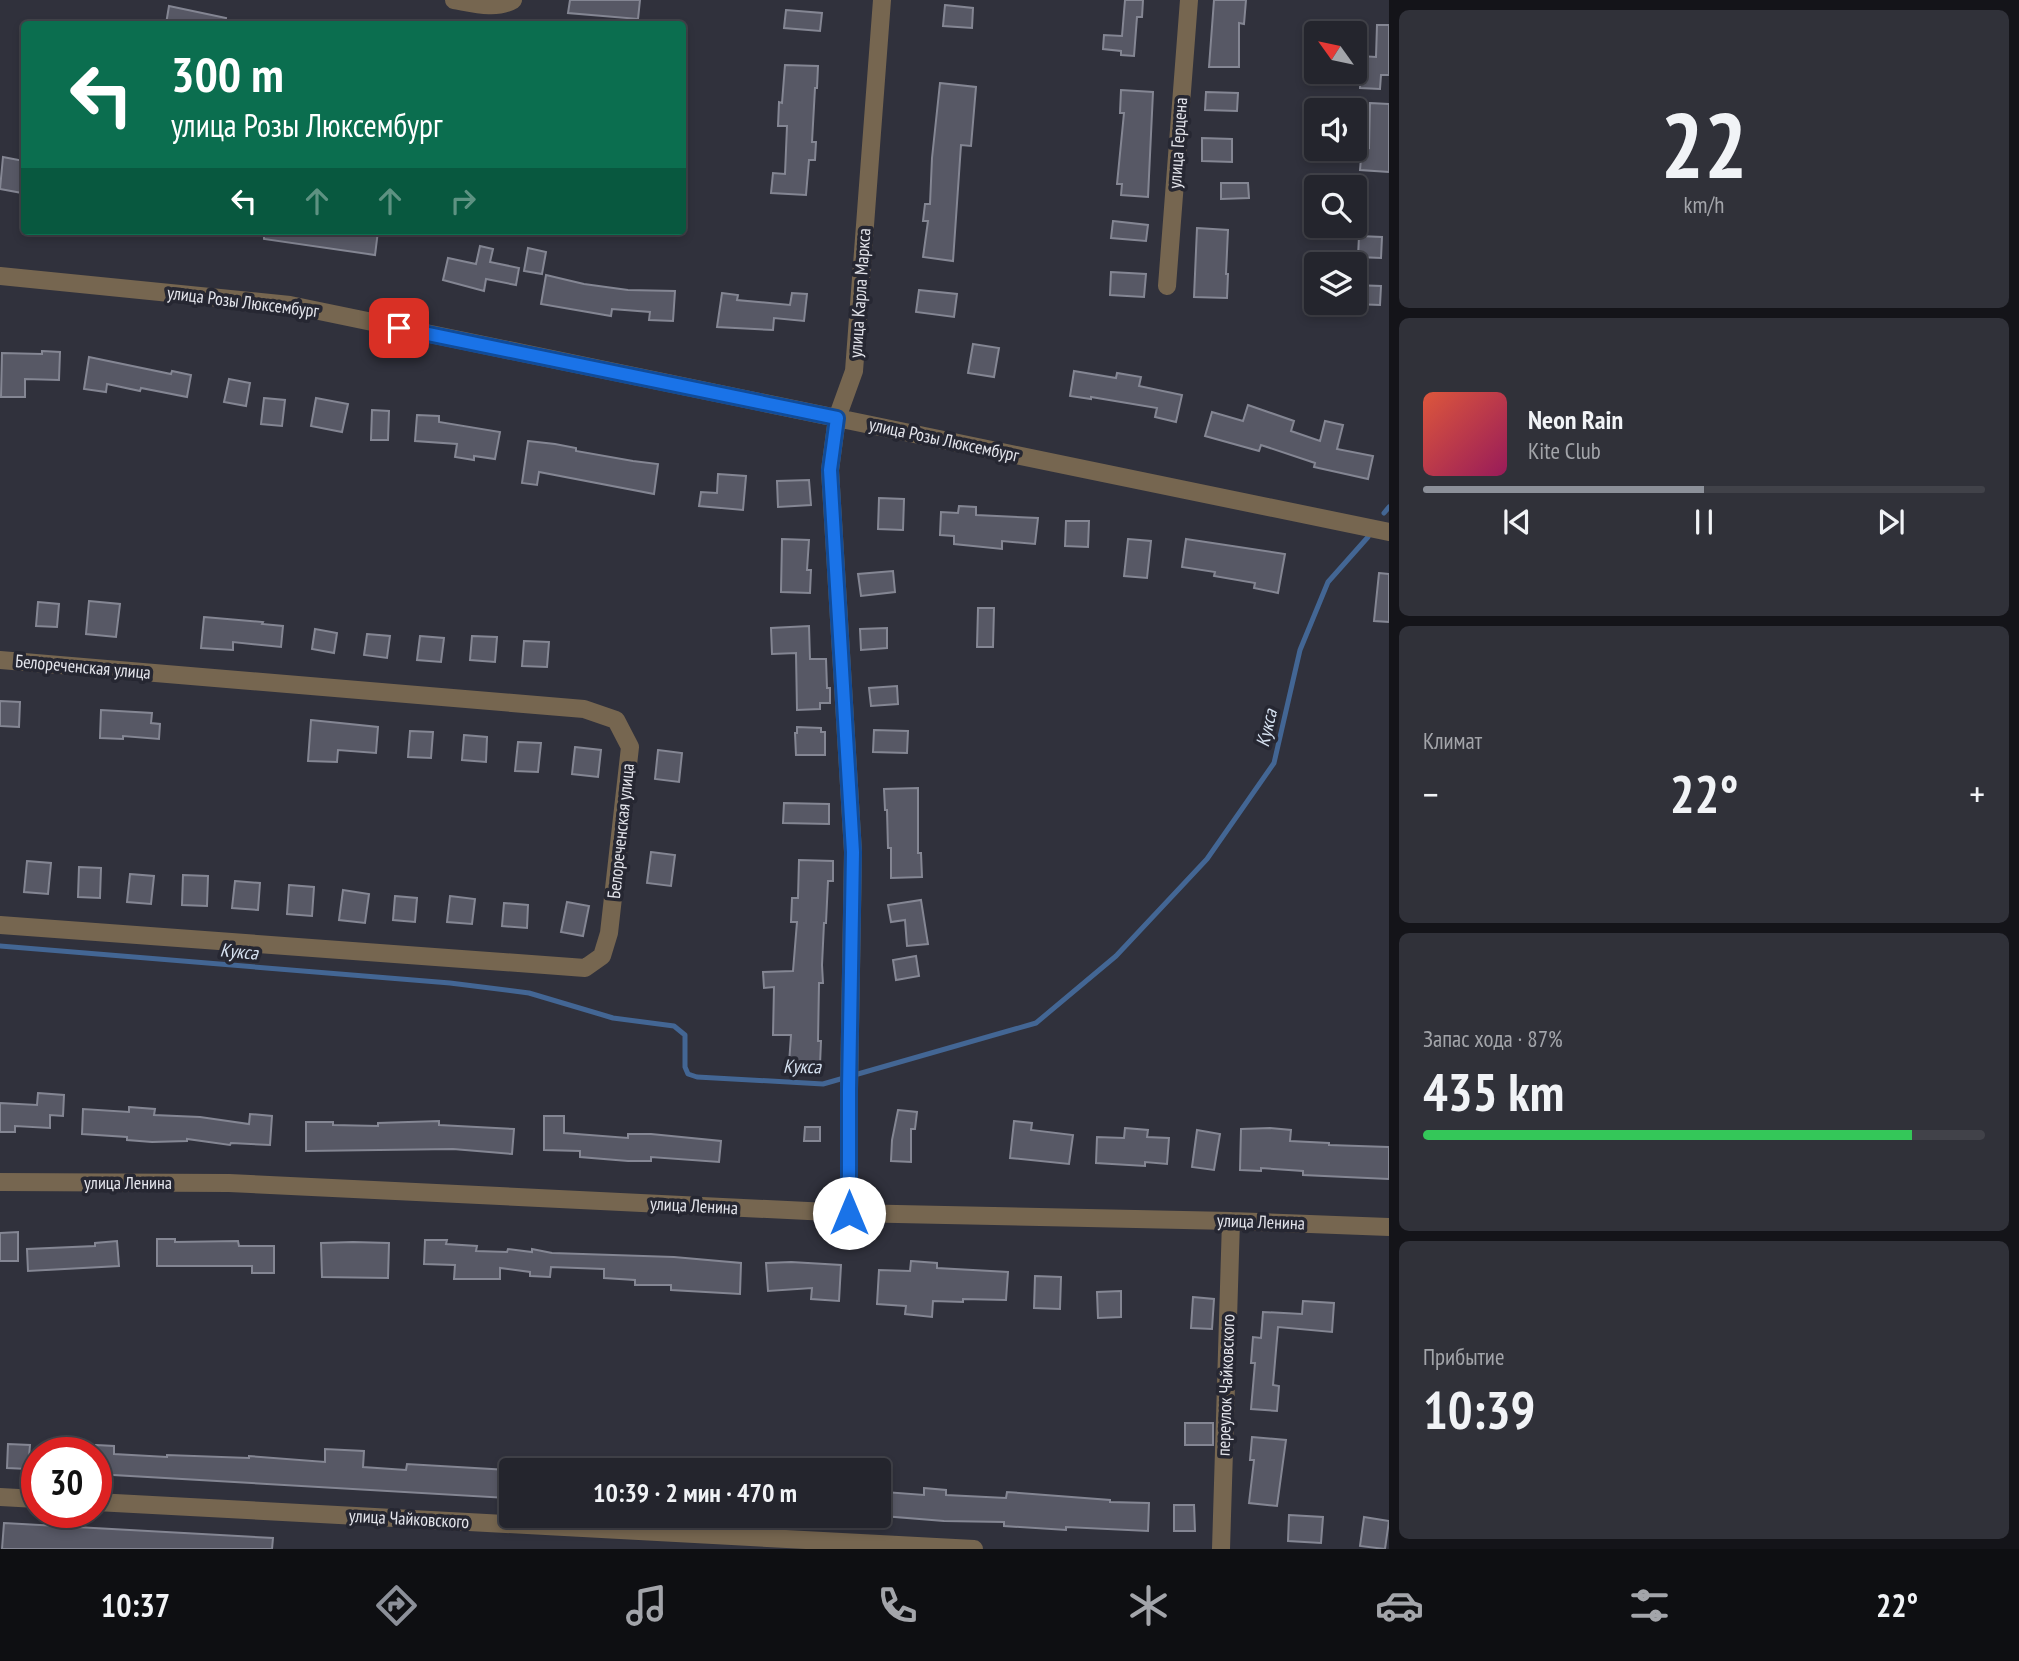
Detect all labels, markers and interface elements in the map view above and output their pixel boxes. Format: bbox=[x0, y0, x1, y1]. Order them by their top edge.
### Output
north arrow bbox=[1304, 21, 1367, 84]
map controls bbox=[1304, 21, 1367, 315]
text: 300 m bbox=[171, 42, 284, 106]
icon: left bbox=[56, 49, 147, 140]
text: 22 bbox=[1661, 85, 1748, 203]
street label: улица Герцена bbox=[1163, 97, 1192, 189]
button: sound bbox=[1304, 98, 1367, 161]
text: улица Розы Люксембург bbox=[171, 104, 442, 146]
button: search bbox=[1304, 175, 1367, 238]
icon: left bbox=[225, 182, 263, 220]
icon: ahead bbox=[298, 182, 336, 220]
icon: ahead bbox=[371, 182, 409, 220]
icon: right bbox=[444, 182, 482, 220]
text: km/h bbox=[1684, 190, 1724, 219]
street label: улица Карла Маркса bbox=[843, 227, 876, 359]
button: layers bbox=[1304, 252, 1367, 315]
street label: улица Розы Люксембург bbox=[166, 281, 321, 322]
pin bbox=[369, 298, 429, 358]
icon: arrive bbox=[380, 309, 418, 347]
text: Neon Rain bbox=[1528, 403, 1623, 436]
street label: улица Розы Люксембург bbox=[867, 412, 1022, 467]
text: Kite Club bbox=[1528, 436, 1601, 465]
icon: previous bbox=[1498, 503, 1536, 541]
icon: pause bbox=[1685, 503, 1723, 541]
icon: next bbox=[1872, 503, 1910, 541]
street label: Белореченская улица bbox=[14, 649, 152, 684]
water label: Кукса bbox=[1250, 705, 1282, 749]
text: Климат bbox=[1423, 726, 1482, 755]
text: 22° bbox=[1670, 760, 1738, 827]
street label: Белореченская улица bbox=[602, 762, 639, 900]
text: − bbox=[1423, 769, 1439, 818]
text: + bbox=[1969, 769, 1985, 818]
water label: Кукса bbox=[219, 937, 260, 965]
text: Запас хода · 87% bbox=[1423, 1024, 1563, 1053]
water label: Кукса bbox=[783, 1054, 823, 1078]
text: 435 km bbox=[1423, 1058, 1564, 1125]
street label: улица Ленина bbox=[84, 1171, 172, 1194]
position arrow bbox=[812, 1176, 886, 1250]
street label: улица Ленина bbox=[650, 1192, 739, 1219]
street label: улица Ленина bbox=[1217, 1208, 1305, 1235]
street label: переулок Чайковского bbox=[1212, 1313, 1239, 1456]
text: Прибытие bbox=[1423, 1342, 1504, 1371]
text: 10:39 bbox=[1423, 1376, 1535, 1443]
speed limit sign: 30 bbox=[21, 1437, 112, 1528]
text: 10:39 · 2 мин · 470 m bbox=[593, 1476, 797, 1509]
street label: улица Чайковского bbox=[348, 1504, 470, 1533]
icon: directions bbox=[372, 1581, 421, 1630]
icon: music bbox=[622, 1581, 671, 1630]
icon: phone bbox=[873, 1581, 922, 1630]
icon: climate bbox=[1124, 1581, 1173, 1630]
icon: car bbox=[1375, 1581, 1424, 1630]
icon: filters bbox=[1625, 1581, 1674, 1630]
text: 10:37 bbox=[101, 1584, 170, 1626]
text: 22° bbox=[1876, 1584, 1918, 1626]

